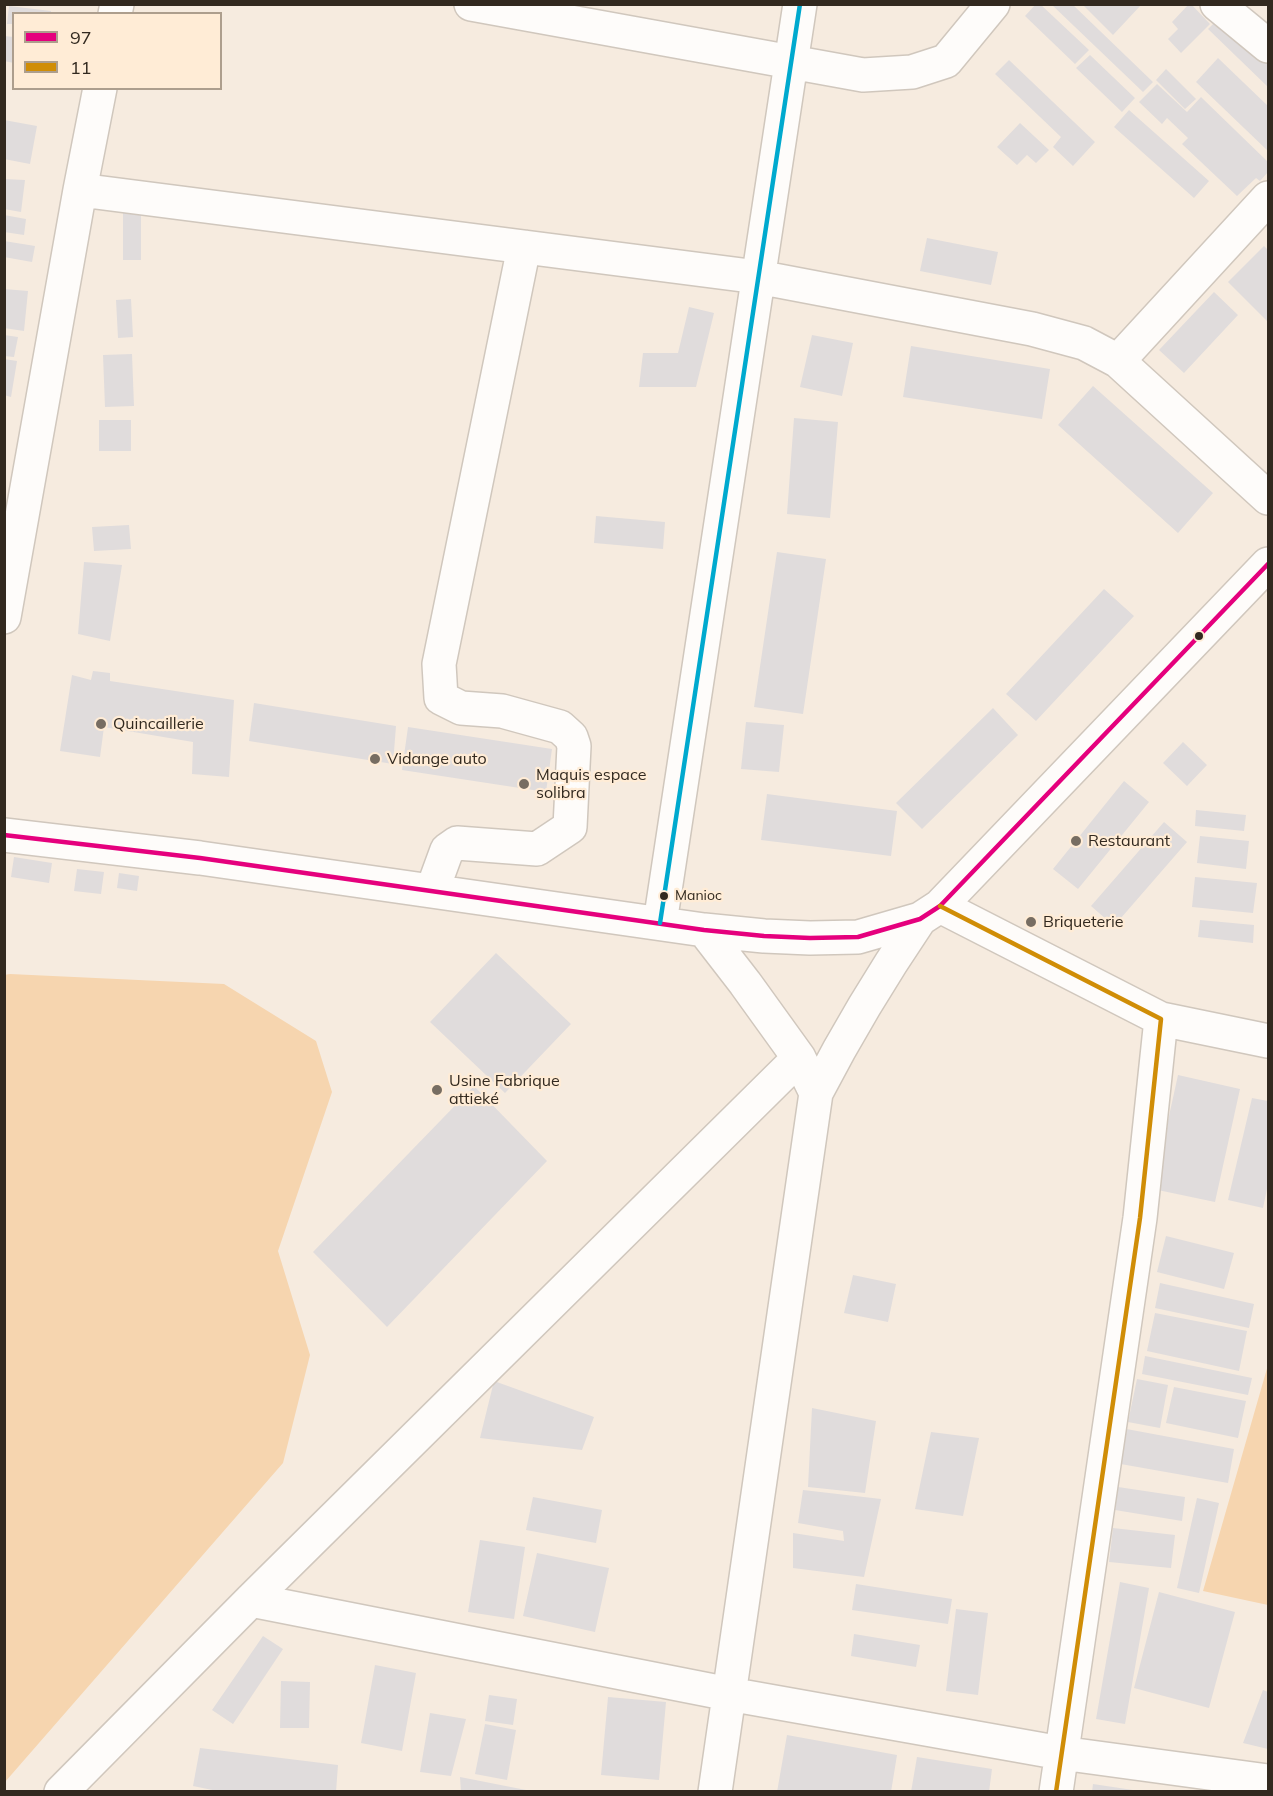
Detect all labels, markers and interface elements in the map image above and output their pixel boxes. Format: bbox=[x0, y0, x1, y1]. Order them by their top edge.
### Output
legend bbox=[12, 12, 222, 90]
text: 97 bbox=[70, 26, 92, 49]
text: 11 bbox=[70, 56, 92, 79]
unlabelled marker bbox=[1193, 630, 1205, 642]
place label: Quincaillerie bbox=[113, 714, 204, 734]
marker: Quincaillerie bbox=[94, 717, 108, 731]
place label: Vidange auto bbox=[387, 749, 487, 769]
marker: Vidange auto bbox=[368, 752, 382, 766]
place label: Maquis espace solibra bbox=[536, 765, 646, 803]
marker: Maquis espace solibra bbox=[517, 777, 531, 791]
place label: Restaurant bbox=[1088, 831, 1170, 851]
marker: Restaurant bbox=[1069, 834, 1083, 848]
place label: Manioc bbox=[675, 888, 722, 904]
marker: Manioc bbox=[658, 890, 670, 902]
place label: Briqueterie bbox=[1043, 912, 1124, 932]
marker: Briqueterie bbox=[1024, 915, 1038, 929]
place label: Usine Fabrique attieké bbox=[449, 1071, 560, 1109]
marker: Usine Fabrique attieké bbox=[430, 1083, 444, 1097]

